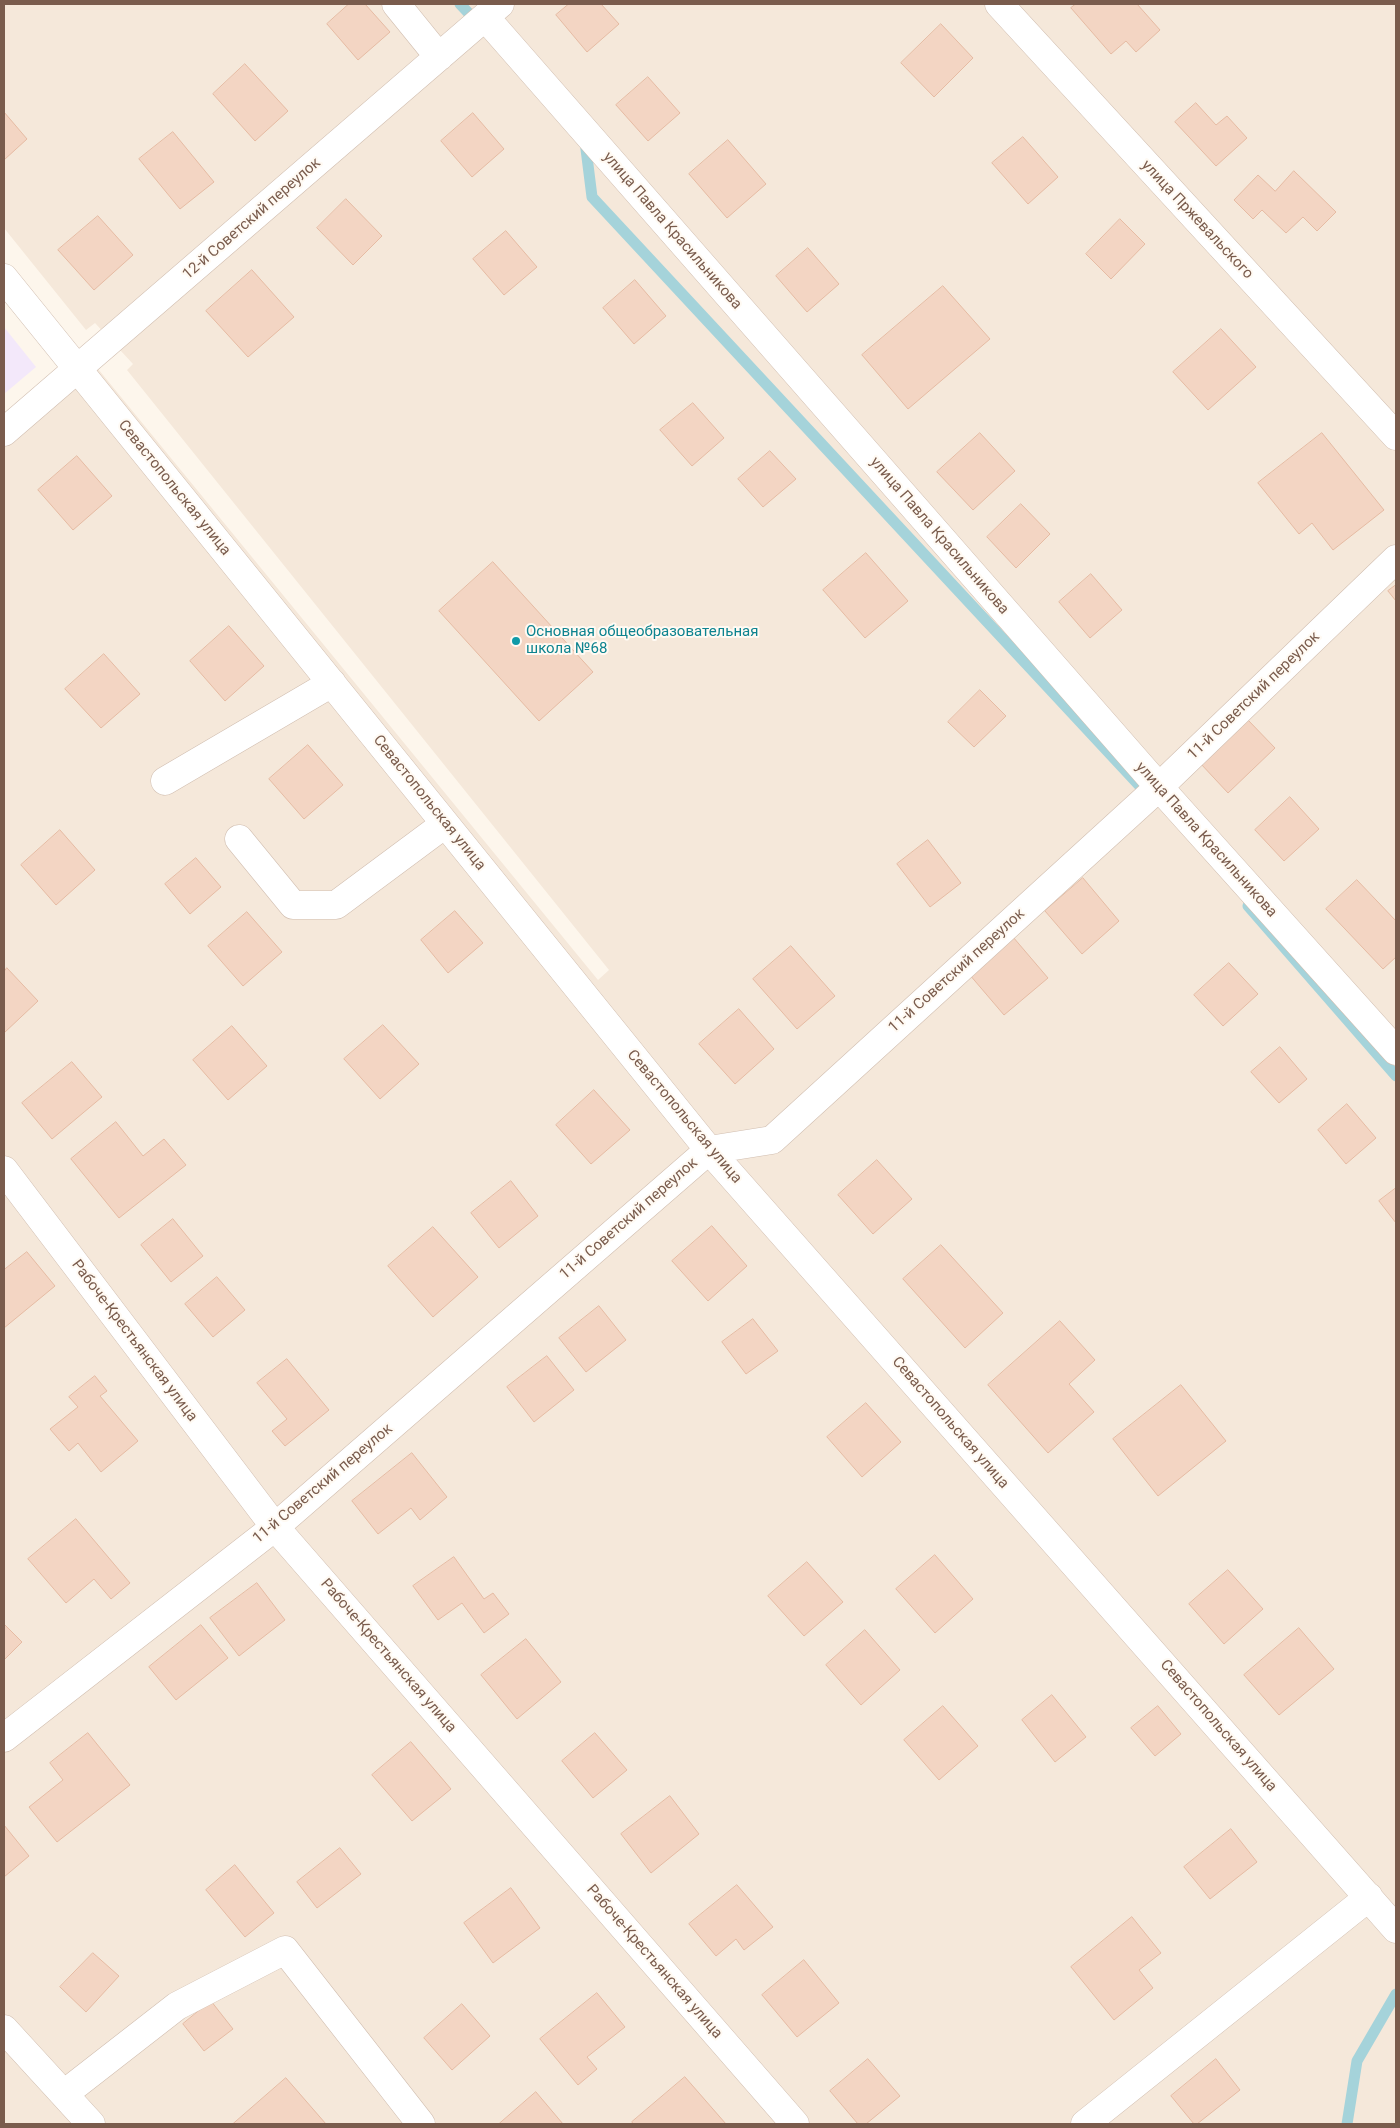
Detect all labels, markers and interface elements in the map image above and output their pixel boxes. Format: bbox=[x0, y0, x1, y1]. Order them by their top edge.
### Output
street label: улица Павла Красильникова bbox=[599, 149, 745, 313]
street label: 12-й Советский переулок bbox=[179, 154, 325, 284]
street label: улица Пржевальского bbox=[1137, 157, 1257, 283]
street label: Севастопольская улица bbox=[114, 417, 234, 559]
street label: улица Павла Красильникова bbox=[866, 454, 1012, 618]
place label: Основная общеобразовательная школа №68 bbox=[526, 623, 758, 658]
street label: 11-й Советский переулок bbox=[1184, 628, 1324, 764]
marker: Основная общеобразовательная школа №68 bbox=[510, 635, 522, 647]
street label: Севастопольская улица bbox=[369, 732, 489, 874]
street label: улица Павла Красильникова bbox=[1131, 759, 1281, 921]
street label: 11-й Советский переулок bbox=[885, 905, 1029, 1037]
street label: Севастопольская улица bbox=[623, 1047, 745, 1187]
street label: 11-й Советский переулок bbox=[556, 1154, 702, 1284]
street label: Рабоче-Крестьянская улица bbox=[67, 1257, 201, 1425]
street label: Севастопольская улица bbox=[888, 1353, 1012, 1493]
street label: 11-й Советский переулок bbox=[249, 1420, 397, 1548]
street label: Рабоче-Крестьянская улица bbox=[316, 1575, 460, 1737]
street label: Севастопольская улица bbox=[1156, 1656, 1280, 1796]
street label: Рабоче-Крестьянская улица bbox=[582, 1881, 726, 2043]

